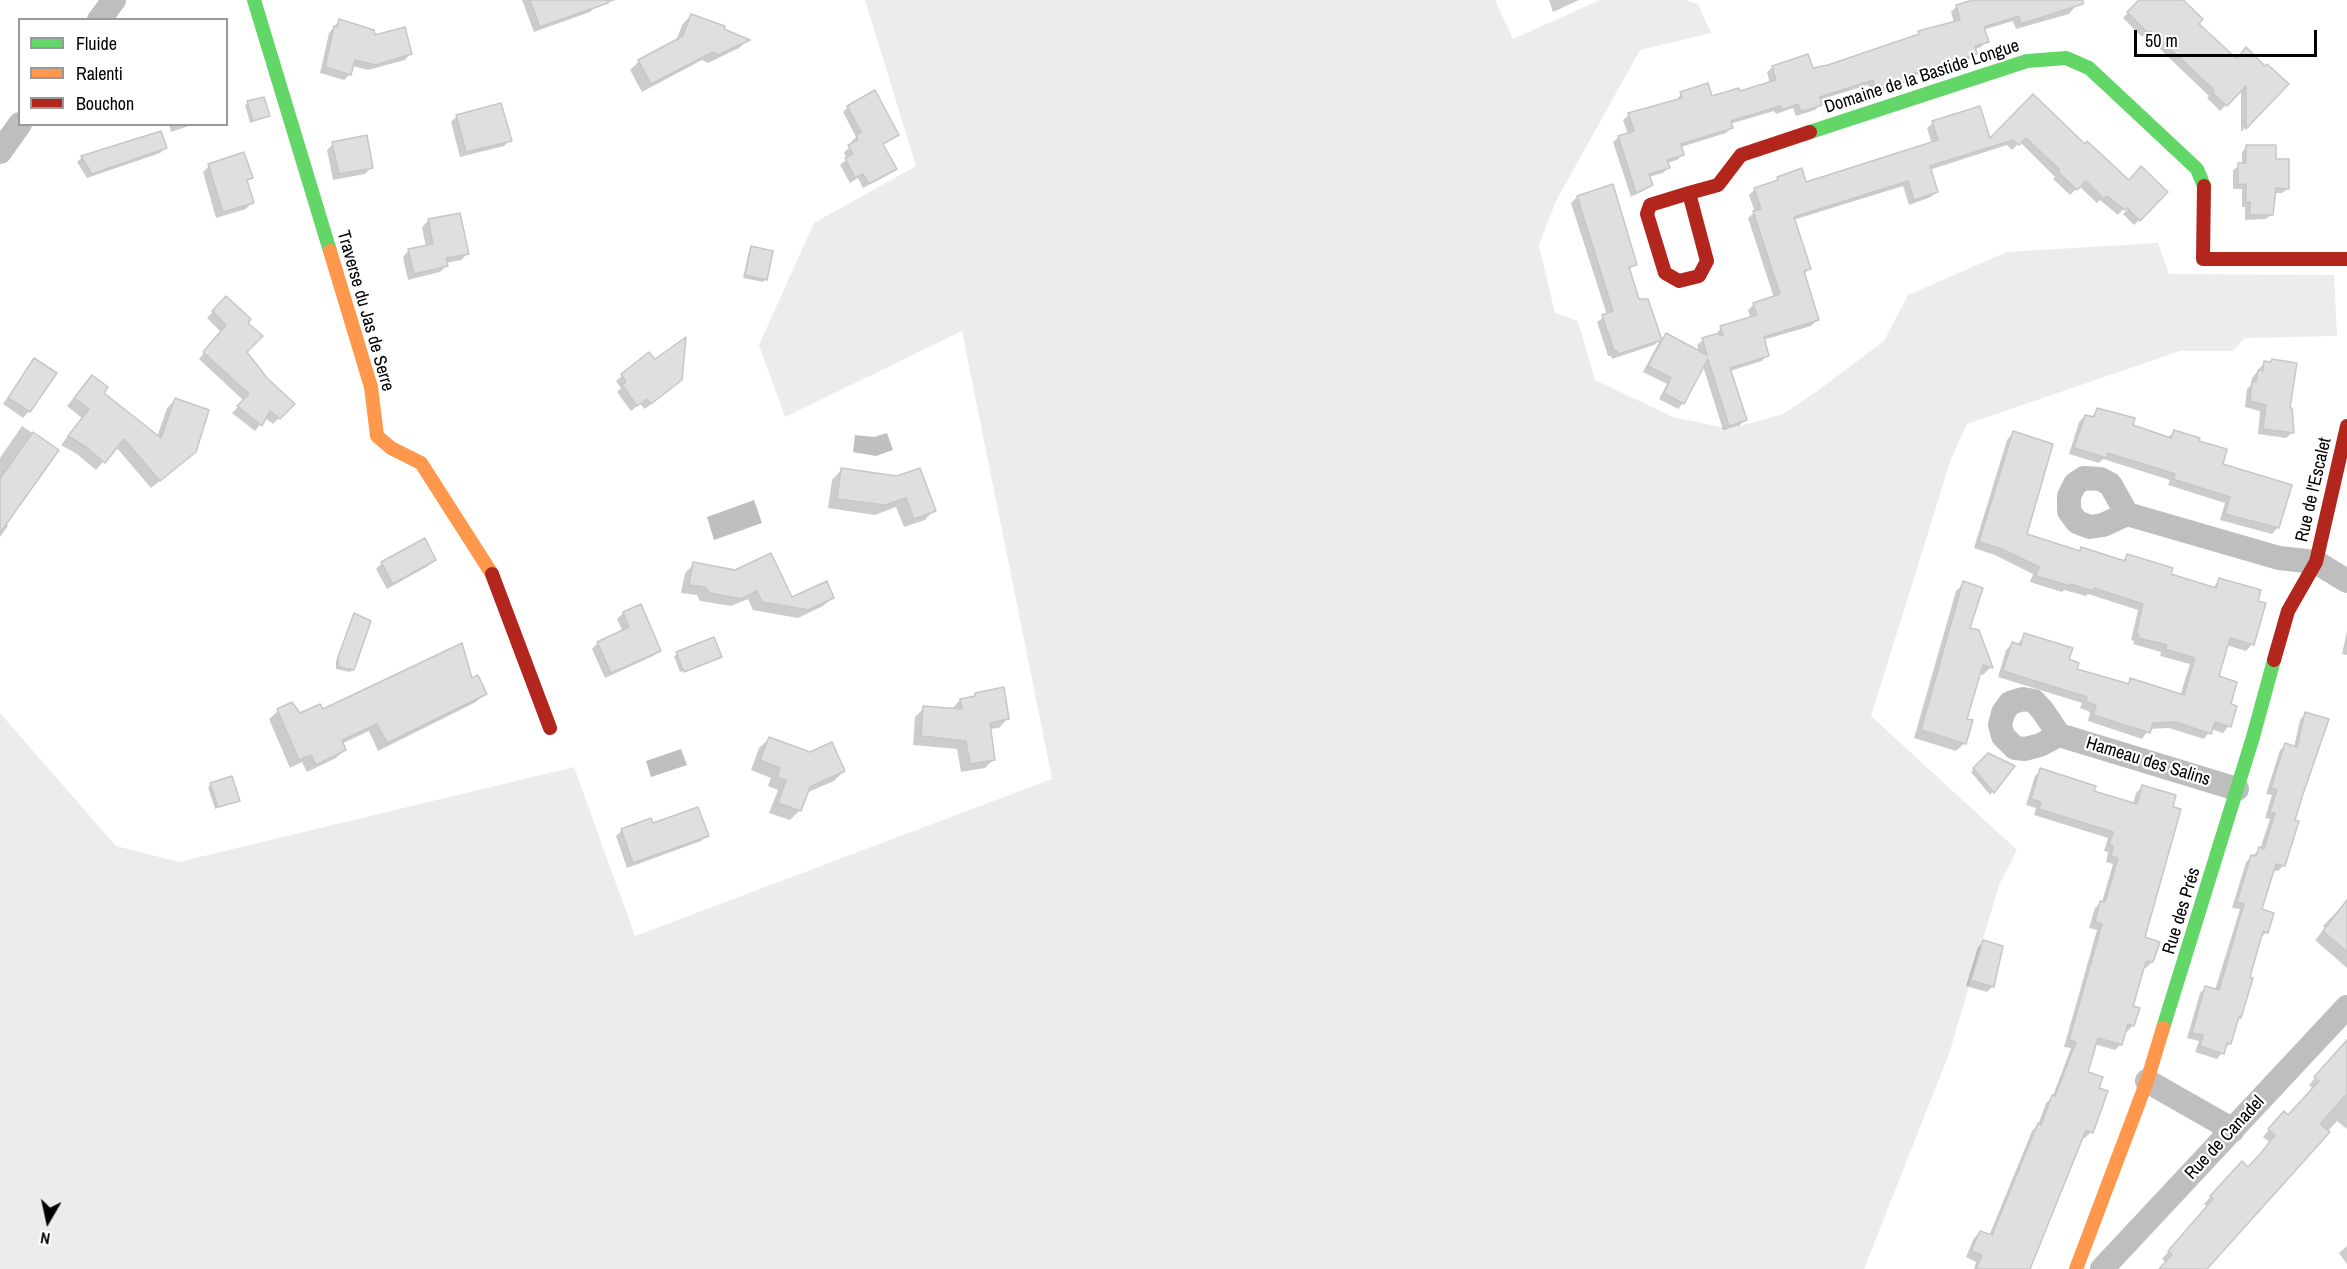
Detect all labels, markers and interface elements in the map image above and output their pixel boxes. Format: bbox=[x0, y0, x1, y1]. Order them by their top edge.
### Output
legend bbox=[18, 18, 228, 126]
scale bar bbox=[2137, 18, 2320, 56]
text: 50 m bbox=[2145, 28, 2178, 53]
text: Fluide bbox=[76, 31, 117, 56]
street label: Domaine de la Bastide Longue bbox=[1822, 35, 2022, 119]
text: Ralenti bbox=[76, 61, 123, 86]
text: Bouchon bbox=[76, 91, 134, 116]
street label: Traverse du Jas de Serre bbox=[332, 228, 398, 394]
street label: Rue de l'Escalet bbox=[2292, 436, 2336, 544]
street label: Hameau des Salins bbox=[2083, 733, 2213, 791]
street label: Rue des Prés bbox=[2159, 865, 2205, 957]
street label: Rue de Canadel bbox=[2181, 1092, 2269, 1184]
north arrow bbox=[18, 1191, 78, 1251]
text: N bbox=[39, 1227, 52, 1250]

